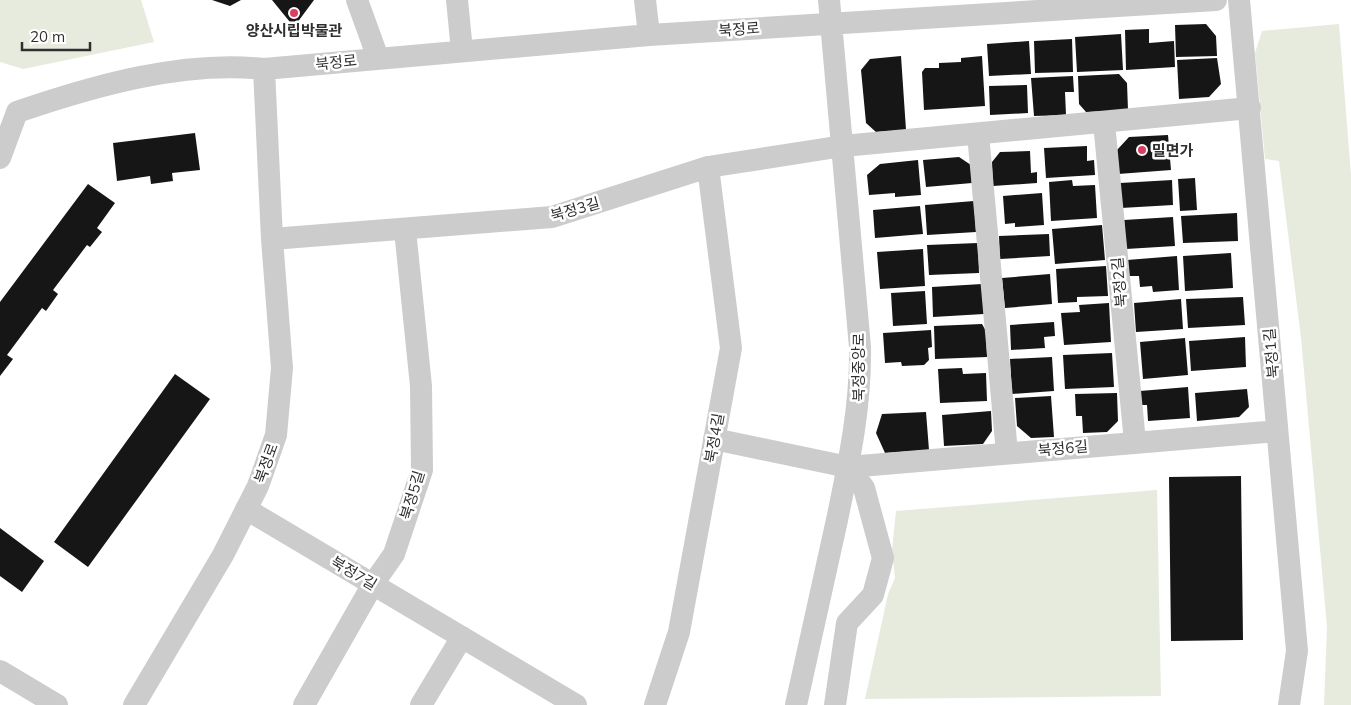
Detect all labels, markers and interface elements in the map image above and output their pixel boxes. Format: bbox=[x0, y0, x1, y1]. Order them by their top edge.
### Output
marker: 양산시립박물관 bbox=[288, 7, 300, 19]
street label: 북정로 bbox=[718, 18, 760, 40]
scale bar bbox=[22, 20, 90, 52]
place label: 양산시립박물관 bbox=[246, 21, 342, 40]
text: 20 m bbox=[30, 27, 65, 46]
street label: 북정로 bbox=[314, 50, 358, 74]
place label: 밀면가 bbox=[1152, 141, 1194, 160]
marker: 밀면가 bbox=[1136, 144, 1148, 156]
street label: 북정3길 bbox=[548, 193, 602, 225]
street label: 북정2길 bbox=[1107, 256, 1131, 308]
street label: 북정1길 bbox=[1259, 327, 1283, 379]
street label: 북정중앙로 bbox=[849, 332, 868, 402]
street label: 북정4길 bbox=[700, 412, 728, 464]
street label: 북정6길 bbox=[1037, 436, 1089, 460]
street label: 북정로 bbox=[250, 440, 282, 486]
street label: 북정5길 bbox=[396, 468, 428, 522]
street label: 북정7길 bbox=[328, 552, 380, 594]

